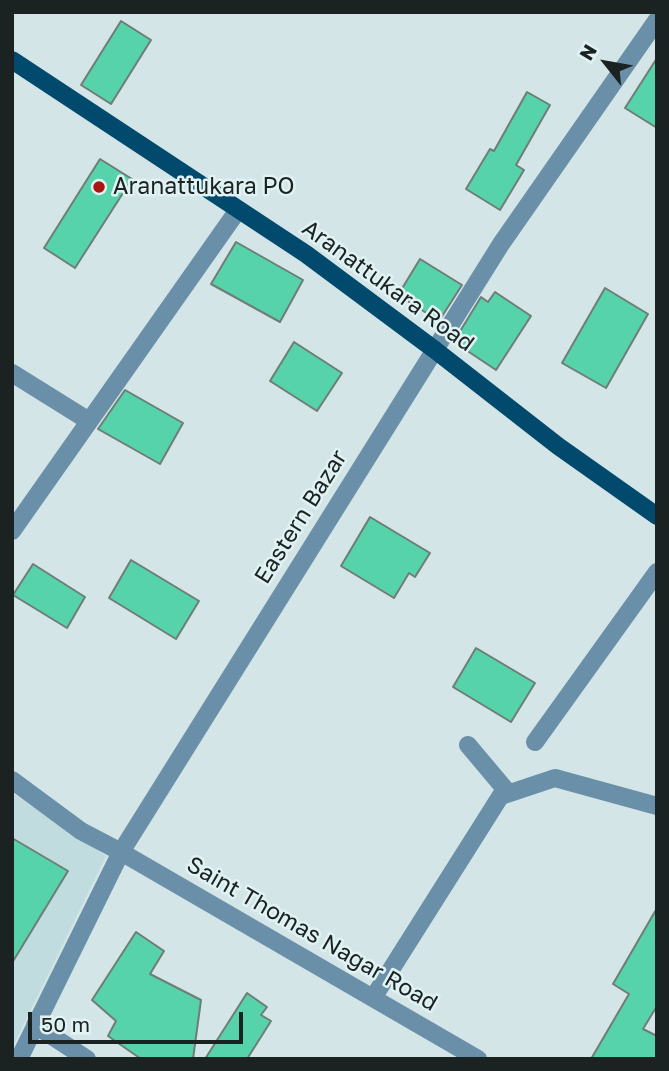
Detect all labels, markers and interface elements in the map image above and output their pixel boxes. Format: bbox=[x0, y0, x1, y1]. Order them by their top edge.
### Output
north arrow bbox=[571, 28, 641, 98]
text: N bbox=[574, 40, 601, 64]
place label: Aranattukara PO bbox=[113, 173, 294, 201]
marker: Aranattukara PO bbox=[91, 179, 107, 195]
street label: Aranattukara Road bbox=[297, 214, 479, 358]
street label: Eastern Bazar bbox=[249, 445, 353, 589]
street label: Saint Thomas Nagar Road bbox=[182, 851, 442, 1017]
scale bar bbox=[32, 998, 247, 1042]
text: 50 m bbox=[41, 1011, 90, 1037]

